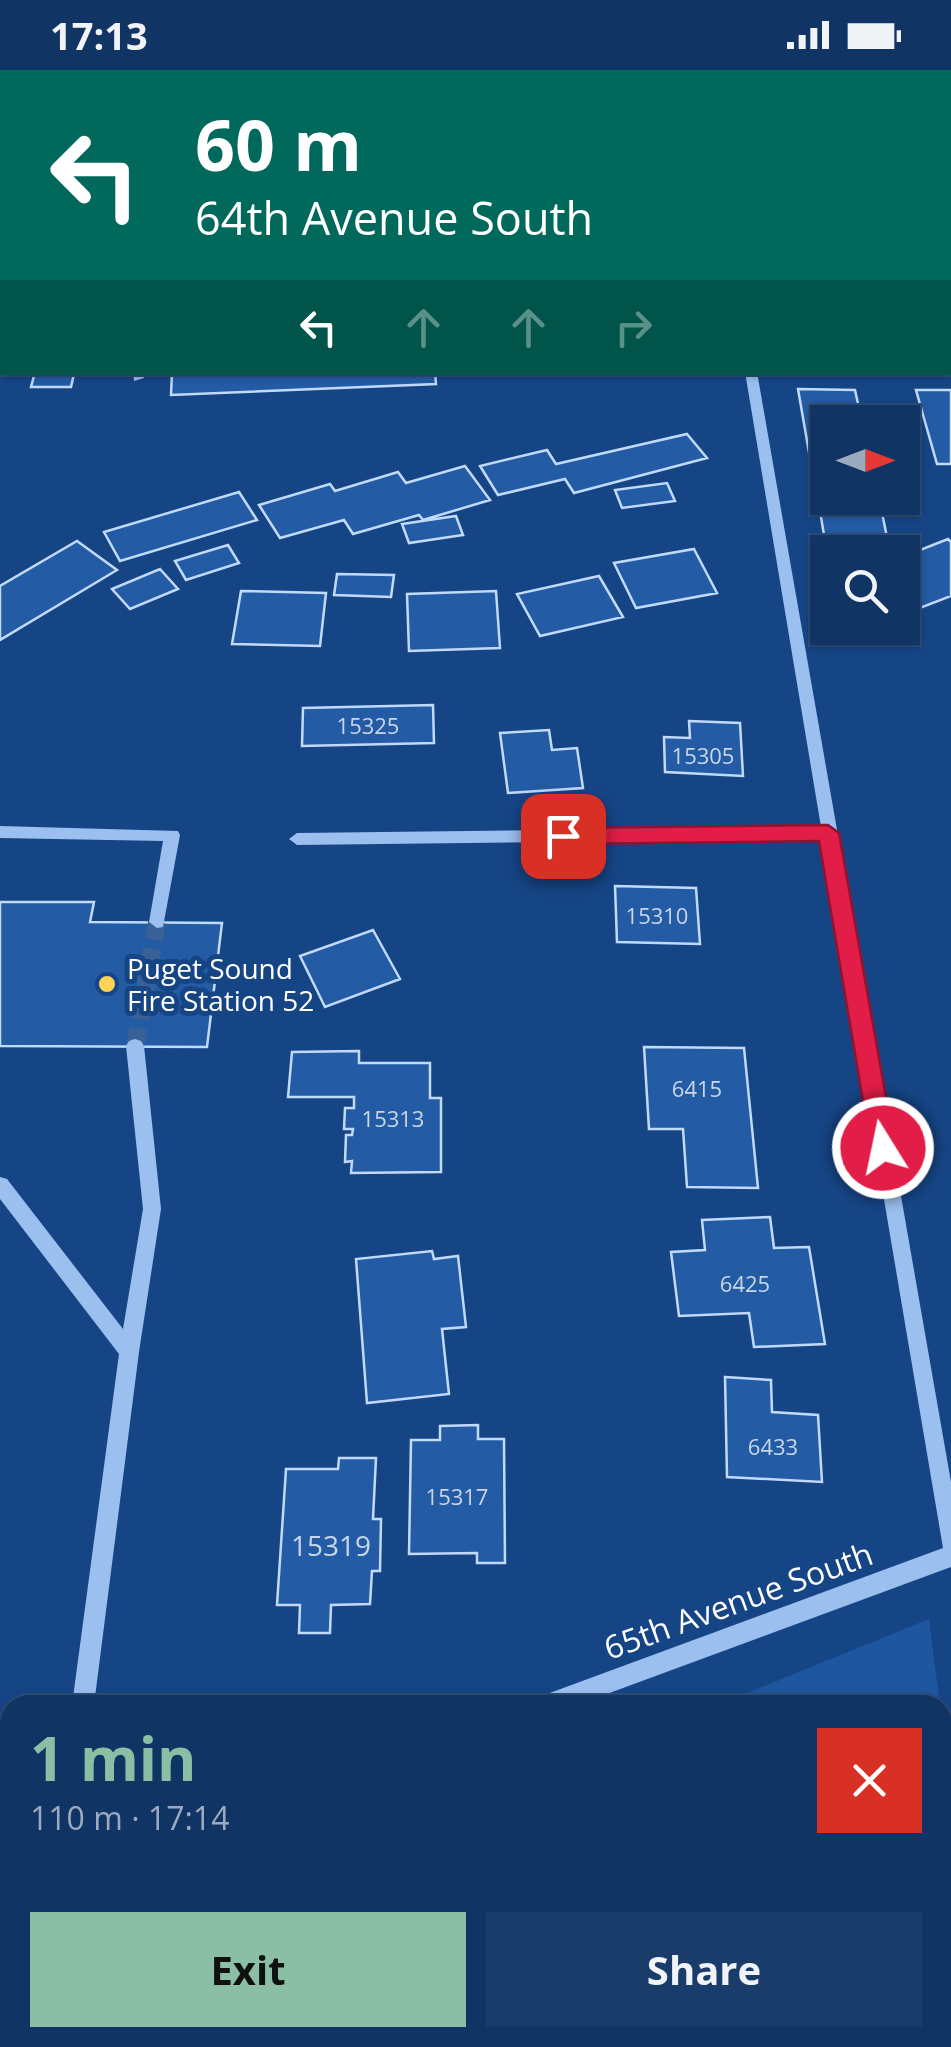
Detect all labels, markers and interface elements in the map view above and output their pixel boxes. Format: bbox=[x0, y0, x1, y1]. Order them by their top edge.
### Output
text: 17:13 bbox=[50, 9, 148, 61]
text: 60 m bbox=[195, 96, 362, 192]
icon: left bbox=[30, 110, 160, 240]
text: 64th Avenue South bbox=[195, 187, 593, 248]
icon: left bbox=[291, 300, 346, 355]
icon: ahead bbox=[396, 300, 451, 355]
icon: ahead bbox=[501, 300, 556, 355]
icon: right bbox=[606, 300, 661, 355]
north arrow bbox=[810, 405, 920, 515]
map controls bbox=[810, 405, 920, 645]
button: search bbox=[810, 535, 920, 645]
house number: 15325 bbox=[337, 710, 399, 740]
house number: 15305 bbox=[672, 740, 734, 770]
pin bbox=[521, 794, 606, 879]
icon: arrive bbox=[536, 809, 591, 864]
house number: 15310 bbox=[626, 900, 688, 930]
place label: Puget Sound Fire Station 52 bbox=[127, 949, 314, 1019]
marker: Puget Sound Fire Station 52 bbox=[96, 973, 118, 995]
house number: 6415 bbox=[672, 1073, 722, 1103]
position arrow bbox=[831, 1096, 935, 1200]
house number: 15313 bbox=[362, 1103, 424, 1133]
house number: 6425 bbox=[720, 1268, 770, 1298]
house number: 6433 bbox=[748, 1431, 798, 1461]
house number: 15317 bbox=[426, 1481, 488, 1511]
house number: 15319 bbox=[291, 1526, 371, 1564]
street label: 65th Avenue South bbox=[598, 1531, 878, 1669]
text: 1 min bbox=[30, 1717, 197, 1799]
button: close bbox=[817, 1728, 922, 1833]
text: 110 m · 17:14 bbox=[30, 1796, 229, 1839]
button: Exit bbox=[30, 1912, 466, 2027]
button: Share bbox=[486, 1912, 922, 2027]

